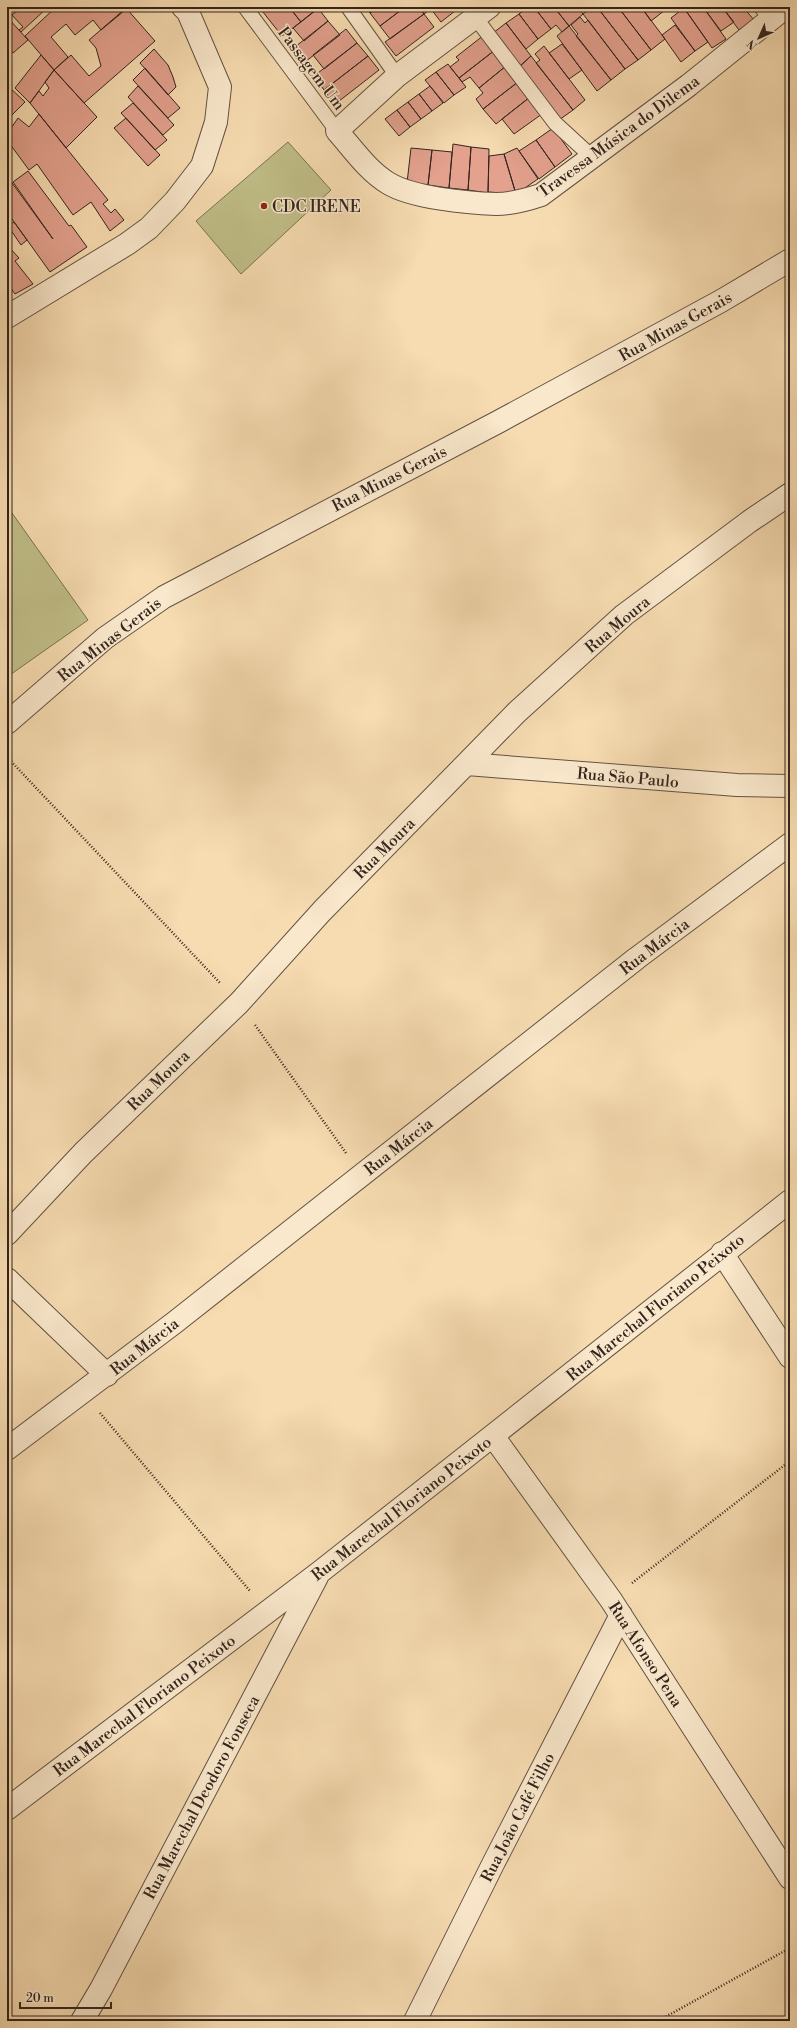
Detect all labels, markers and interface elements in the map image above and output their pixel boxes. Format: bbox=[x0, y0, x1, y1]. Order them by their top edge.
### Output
north arrow bbox=[739, 18, 779, 58]
street label: Passagem Um bbox=[273, 23, 349, 114]
text: N bbox=[744, 36, 761, 52]
street label: Travessa Música do Dilema bbox=[534, 71, 704, 202]
place label: CDC IRENE bbox=[272, 197, 361, 217]
marker: CDC IRENE bbox=[259, 201, 269, 211]
street label: Rua Minas Gerais bbox=[616, 288, 735, 366]
street label: Rua Minas Gerais bbox=[329, 441, 450, 516]
street label: Rua Moura bbox=[581, 591, 655, 658]
street label: Rua Minas Gerais bbox=[54, 593, 165, 686]
street label: Rua São Paulo bbox=[576, 764, 680, 792]
street label: Rua Moura bbox=[350, 813, 420, 884]
street label: Rua Márcia bbox=[616, 914, 694, 979]
street label: Rua Moura bbox=[123, 1046, 195, 1115]
street label: Rua Márcia bbox=[360, 1113, 438, 1180]
street label: Rua Marechal Floriano Peixoto bbox=[563, 1230, 749, 1386]
street label: Rua Márcia bbox=[106, 1313, 184, 1380]
street label: Rua Marechal Floriano Peixoto bbox=[307, 1432, 496, 1585]
street label: Rua Afonso Pena bbox=[604, 1598, 687, 1712]
street label: Rua Marechal Floriano Peixoto bbox=[49, 1631, 240, 1781]
street label: Rua Marechal Deodoro Fonseca bbox=[140, 1691, 265, 1903]
street label: Rua João Café Filho bbox=[477, 1749, 559, 1886]
scale bar bbox=[20, 1984, 111, 2010]
text: 20 m bbox=[26, 1991, 54, 2006]

